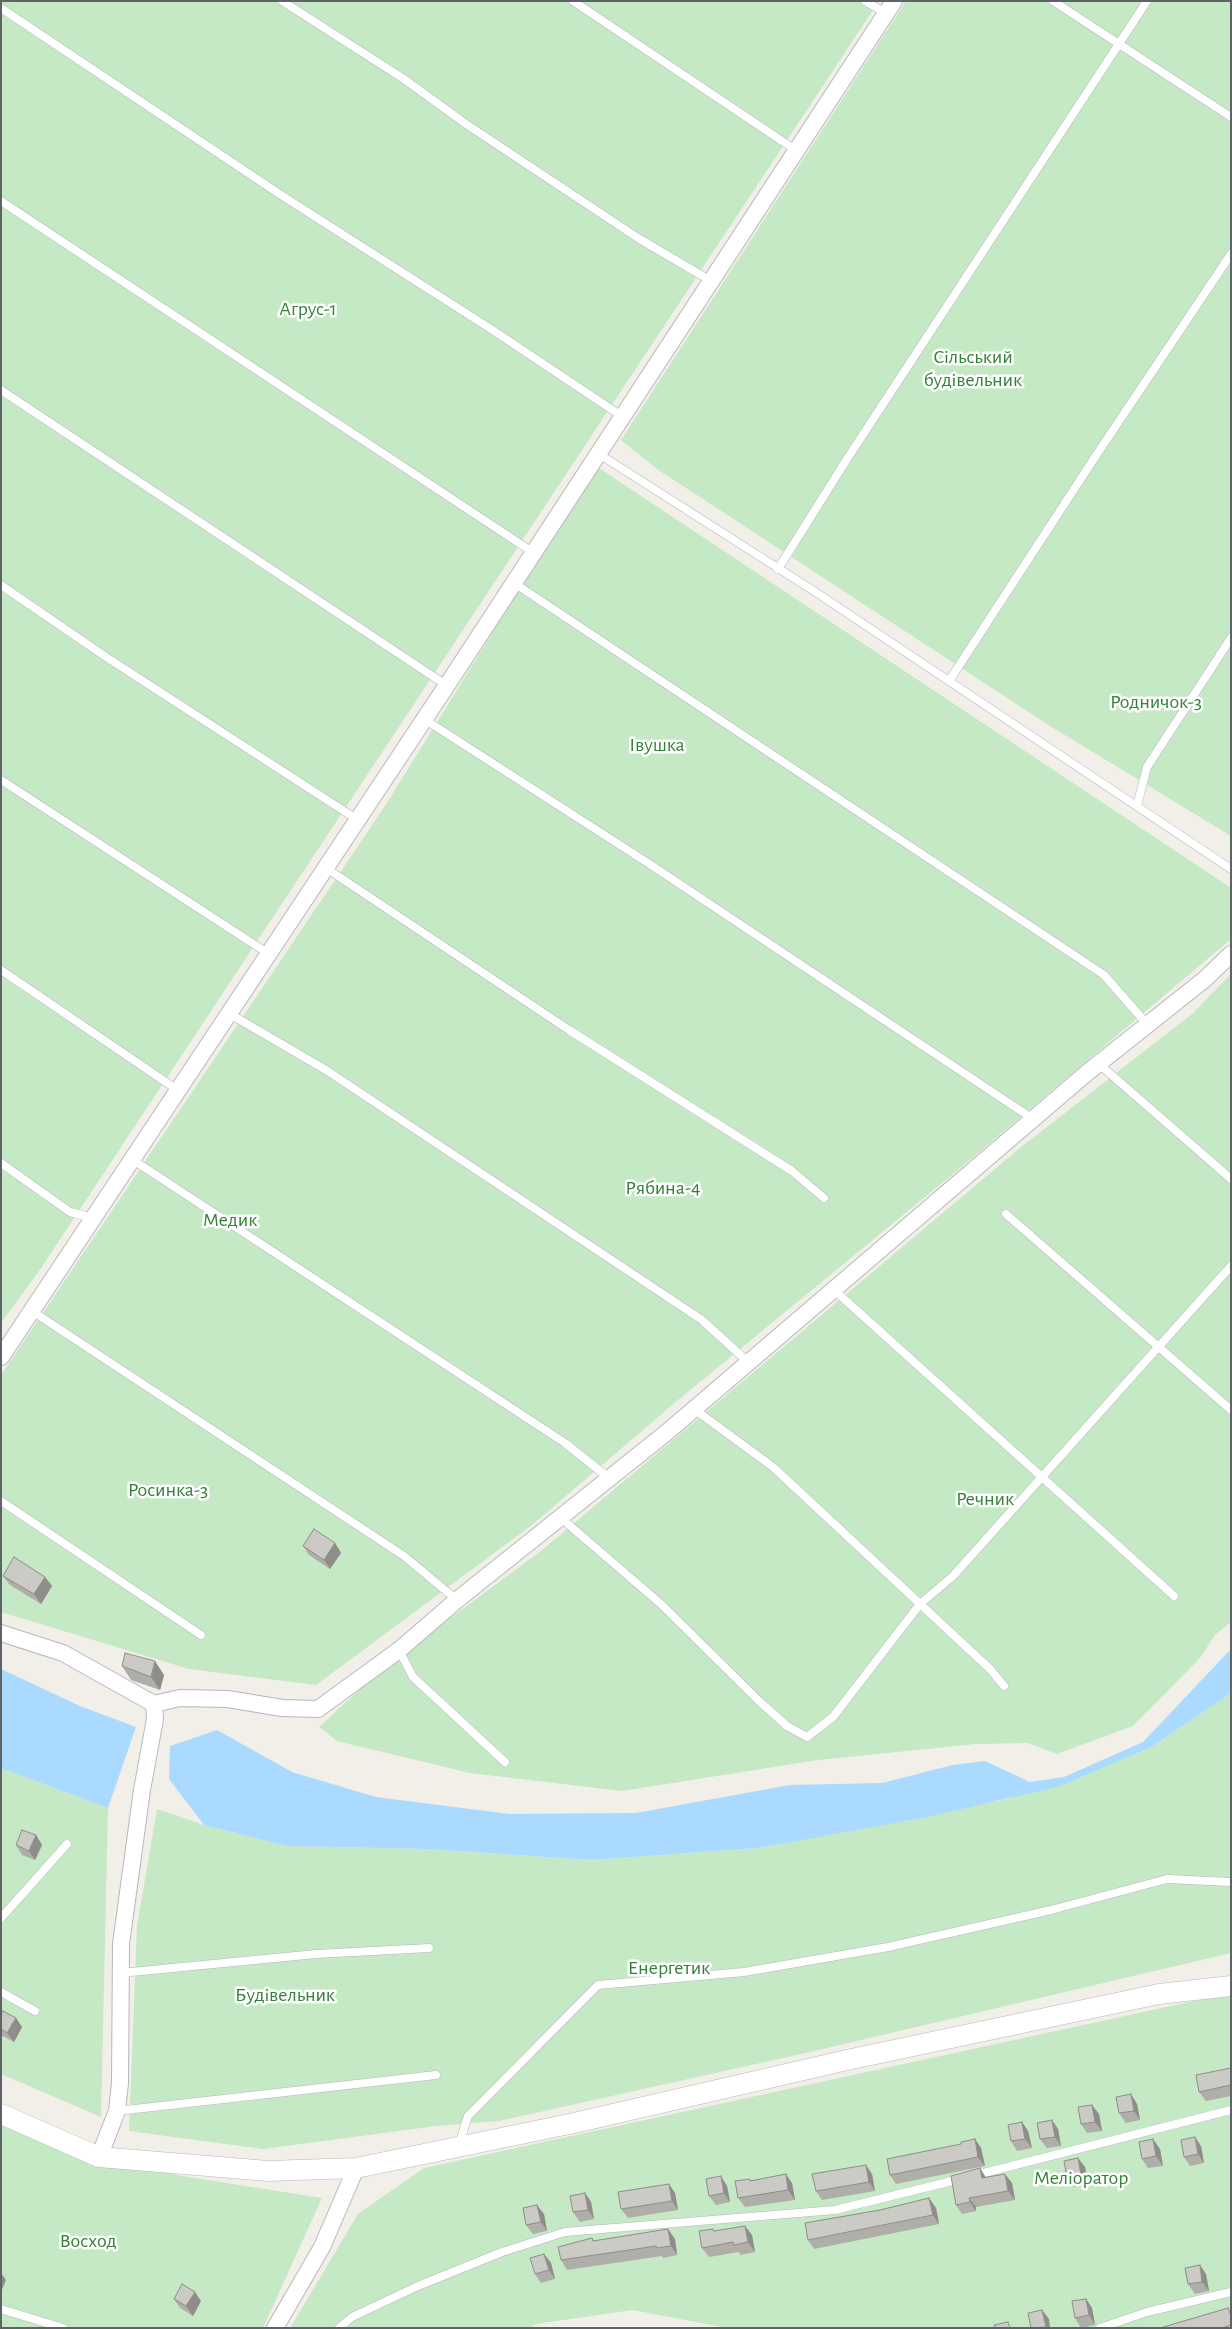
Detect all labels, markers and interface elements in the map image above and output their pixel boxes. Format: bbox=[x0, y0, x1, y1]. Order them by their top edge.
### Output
park label: Агрус-1 bbox=[279, 297, 337, 321]
park label: Сільський будівельник bbox=[924, 345, 1022, 392]
park label: Родничок-3 bbox=[1110, 690, 1202, 714]
park label: Івушка bbox=[629, 733, 685, 757]
park label: Рябина-4 bbox=[625, 1176, 701, 1200]
park label: Медик bbox=[203, 1208, 257, 1232]
park label: Росинка-3 bbox=[128, 1478, 208, 1502]
park label: Речник bbox=[956, 1487, 1014, 1511]
park label: Енергетик bbox=[628, 1956, 710, 1980]
park label: Будівельник bbox=[235, 1983, 335, 2007]
park label: Меліоратор bbox=[1034, 2166, 1128, 2190]
park label: Восход bbox=[60, 2229, 116, 2253]

